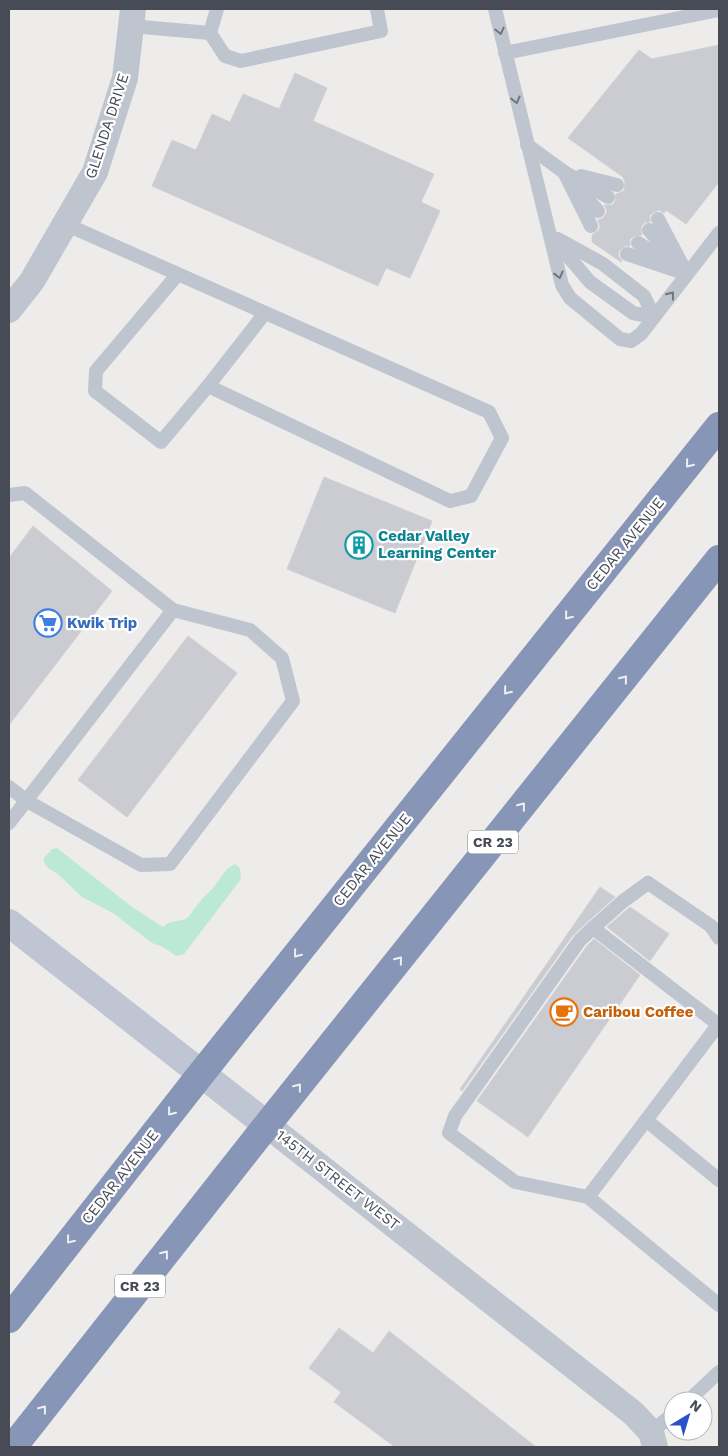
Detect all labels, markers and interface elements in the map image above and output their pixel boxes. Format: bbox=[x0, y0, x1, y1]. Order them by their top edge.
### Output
one-way arrow bbox=[494, 26, 505, 35]
street label: GLENDA DRIVE bbox=[81, 71, 133, 181]
one-way arrow bbox=[510, 96, 521, 105]
one-way arrow bbox=[553, 271, 564, 280]
one-way arrow bbox=[666, 292, 674, 301]
one-way arrow bbox=[686, 458, 694, 467]
street label: CEDAR AVENUE bbox=[582, 494, 668, 594]
place label: Cedar Valley Learning Center bbox=[378, 527, 497, 562]
building icon: Cedar Valley Learning Center bbox=[344, 530, 374, 560]
supermarket icon: Kwik Trip bbox=[33, 608, 63, 638]
one-way arrow bbox=[565, 610, 573, 619]
place label: Kwik Trip bbox=[67, 614, 137, 632]
one-way arrow bbox=[618, 676, 626, 685]
one-way arrow bbox=[505, 685, 513, 694]
one-way arrow bbox=[517, 803, 525, 812]
street label: CEDAR AVENUE bbox=[329, 810, 415, 910]
road number: CR 23 bbox=[468, 830, 518, 854]
one-way arrow bbox=[293, 949, 302, 958]
one-way arrow bbox=[393, 956, 402, 966]
cafe icon: Caribou Coffee bbox=[549, 997, 579, 1027]
place label: Caribou Coffee bbox=[583, 1003, 694, 1021]
one-way arrow bbox=[292, 1084, 300, 1093]
one-way arrow bbox=[167, 1107, 176, 1116]
street label: CEDAR AVENUE bbox=[78, 1126, 162, 1228]
street label: 145TH STREET WEST bbox=[273, 1126, 403, 1234]
one-way arrow bbox=[68, 1234, 76, 1243]
one-way arrow bbox=[160, 1251, 168, 1260]
road number: CR 23 bbox=[115, 1274, 165, 1298]
north arrow bbox=[663, 1391, 713, 1441]
text: N bbox=[687, 1396, 705, 1415]
one-way arrow bbox=[37, 1406, 45, 1415]

